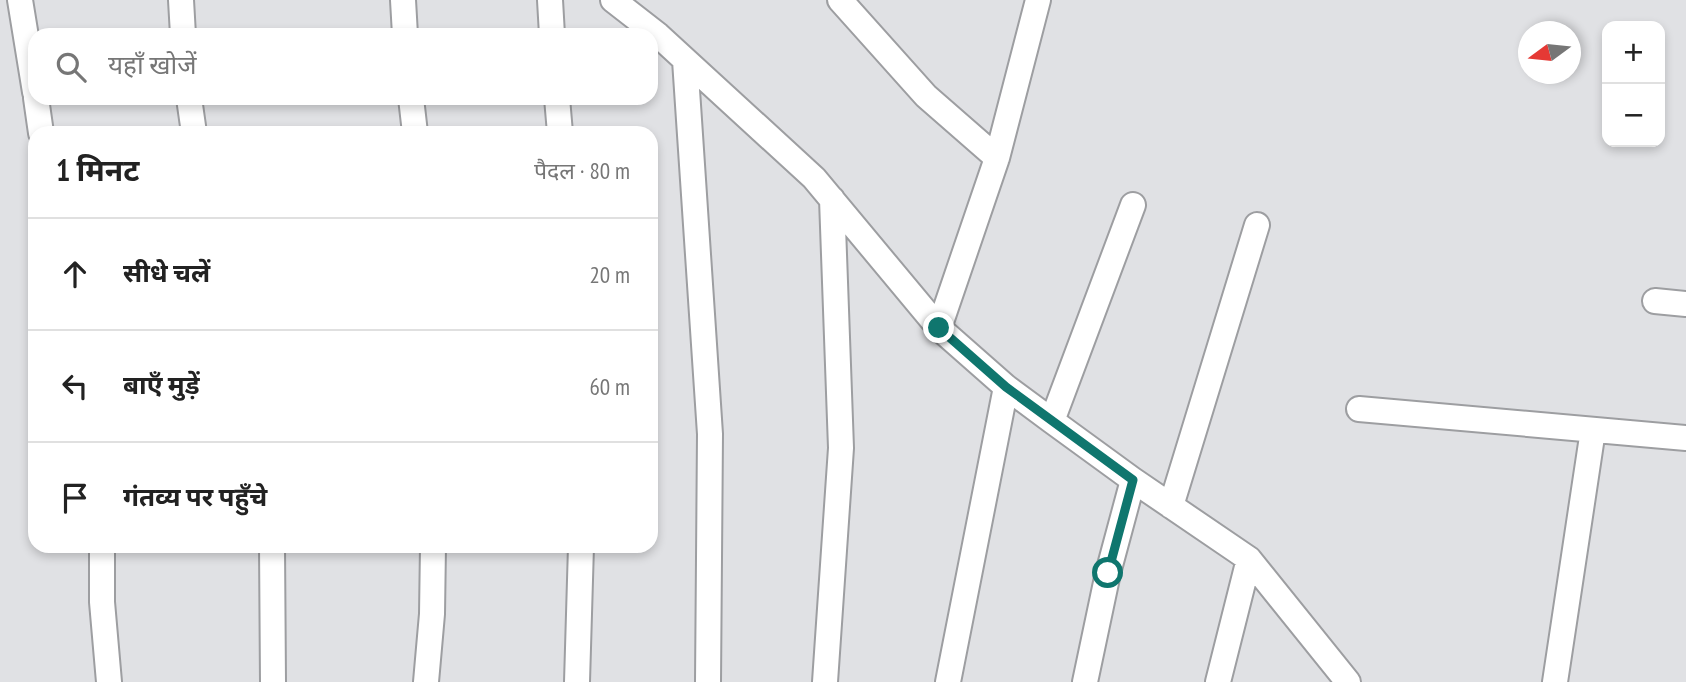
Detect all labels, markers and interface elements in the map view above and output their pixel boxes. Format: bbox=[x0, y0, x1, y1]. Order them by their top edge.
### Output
north arrow bbox=[1518, 21, 1581, 84]
map controls bbox=[1602, 21, 1665, 147]
button: + bbox=[1602, 21, 1665, 84]
search box bbox=[28, 28, 658, 105]
icon: search bbox=[52, 48, 90, 86]
text: यहाँ खोजें bbox=[108, 48, 196, 81]
button: − bbox=[1602, 84, 1665, 147]
text: 1 मिनट bbox=[56, 150, 139, 189]
text: पैदल · 80 m bbox=[534, 156, 630, 185]
icon: ahead bbox=[56, 255, 94, 293]
text: सीधे चलें bbox=[123, 256, 210, 289]
text: 20 m bbox=[589, 260, 630, 289]
route end bbox=[923, 312, 954, 343]
icon: left bbox=[56, 367, 94, 405]
text: बाएँ मुड़ें bbox=[123, 368, 200, 401]
text: 60 m bbox=[589, 372, 630, 401]
icon: arrive bbox=[56, 479, 94, 517]
text: गंतव्य पर पहुँचे bbox=[123, 480, 267, 513]
route start bbox=[1092, 557, 1123, 588]

